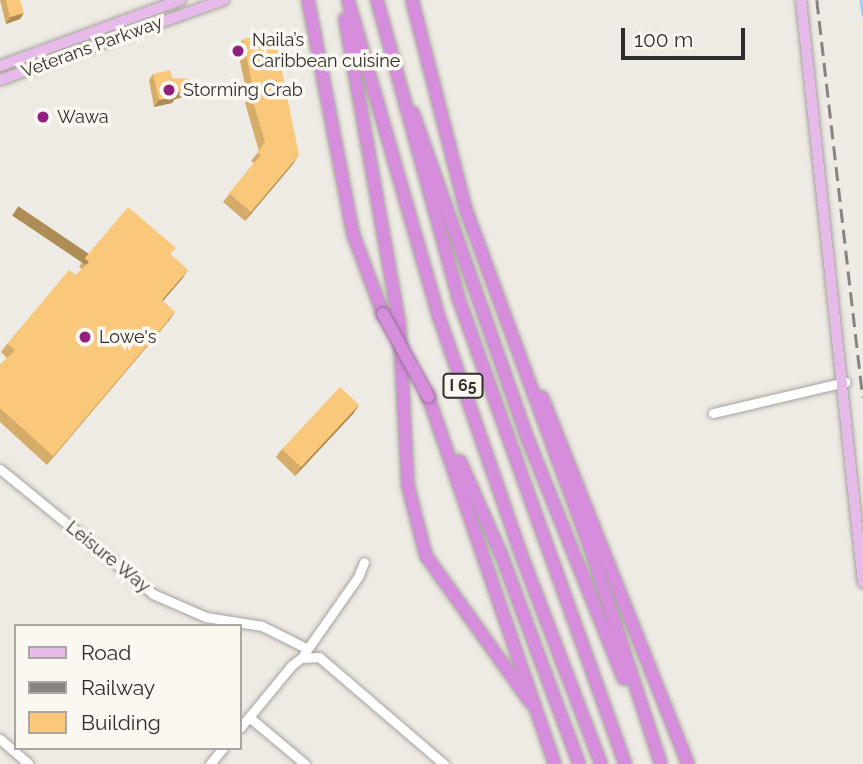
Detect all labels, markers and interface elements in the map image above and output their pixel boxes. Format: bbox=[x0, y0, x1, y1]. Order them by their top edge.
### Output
street label: Veterans Parkway bbox=[19, 11, 165, 83]
scale bar bbox=[625, 14, 749, 58]
text: 100 m bbox=[634, 27, 693, 52]
place label: Naila’s Caribbean cuisine bbox=[252, 30, 400, 72]
marker: Naila’s Caribbean cuisine bbox=[230, 43, 246, 59]
place label: Storming Crab bbox=[183, 79, 303, 101]
marker: Storming Crab bbox=[161, 82, 177, 98]
place label: Wawa bbox=[57, 106, 109, 128]
marker: Wawa bbox=[35, 109, 51, 125]
place label: Lowe's bbox=[99, 326, 156, 348]
marker: Lowe's bbox=[77, 329, 93, 345]
road number: I 65 bbox=[442, 374, 484, 398]
street label: Leisure Way bbox=[61, 516, 155, 598]
legend bbox=[14, 624, 242, 750]
text: Road bbox=[81, 640, 131, 665]
text: Railway bbox=[81, 675, 155, 700]
text: Building bbox=[81, 710, 161, 735]

